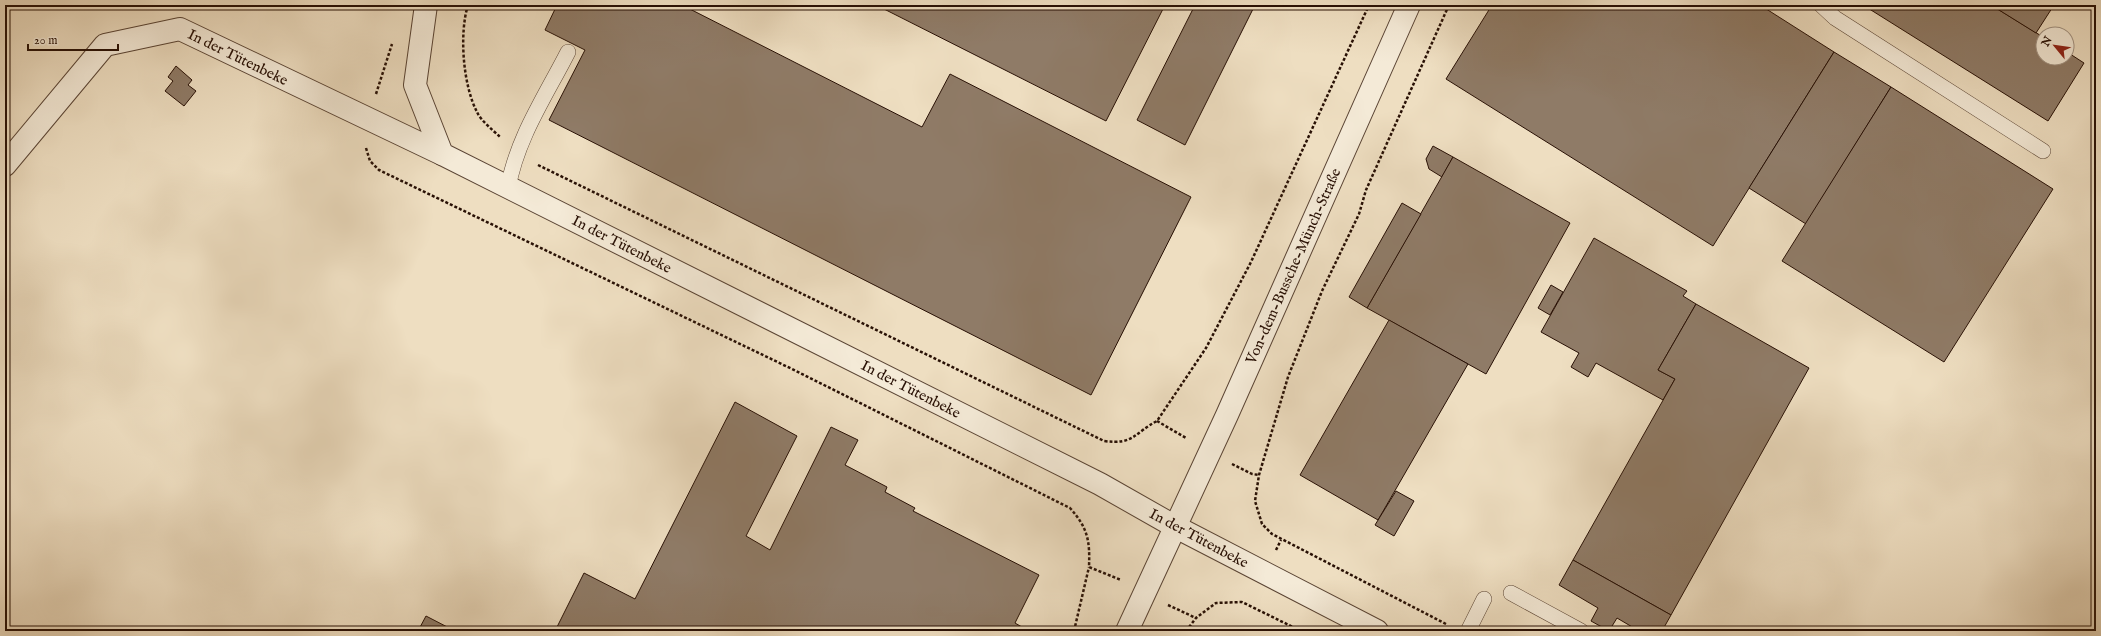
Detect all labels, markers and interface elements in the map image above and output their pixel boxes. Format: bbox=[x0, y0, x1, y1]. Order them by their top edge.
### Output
street label: In der Tütenbeke bbox=[184, 25, 291, 90]
scale bar bbox=[28, 26, 118, 52]
north arrow bbox=[2035, 26, 2075, 66]
text: 20 m bbox=[34, 33, 57, 48]
text: N bbox=[2038, 34, 2056, 50]
street label: Von-dem-Bussche-Münch-Straße bbox=[1241, 165, 1345, 368]
street label: In der Tütenbeke bbox=[569, 211, 675, 278]
street label: In der Tütenbeke bbox=[858, 356, 964, 423]
street label: In der Tütenbeke bbox=[1146, 504, 1252, 573]

